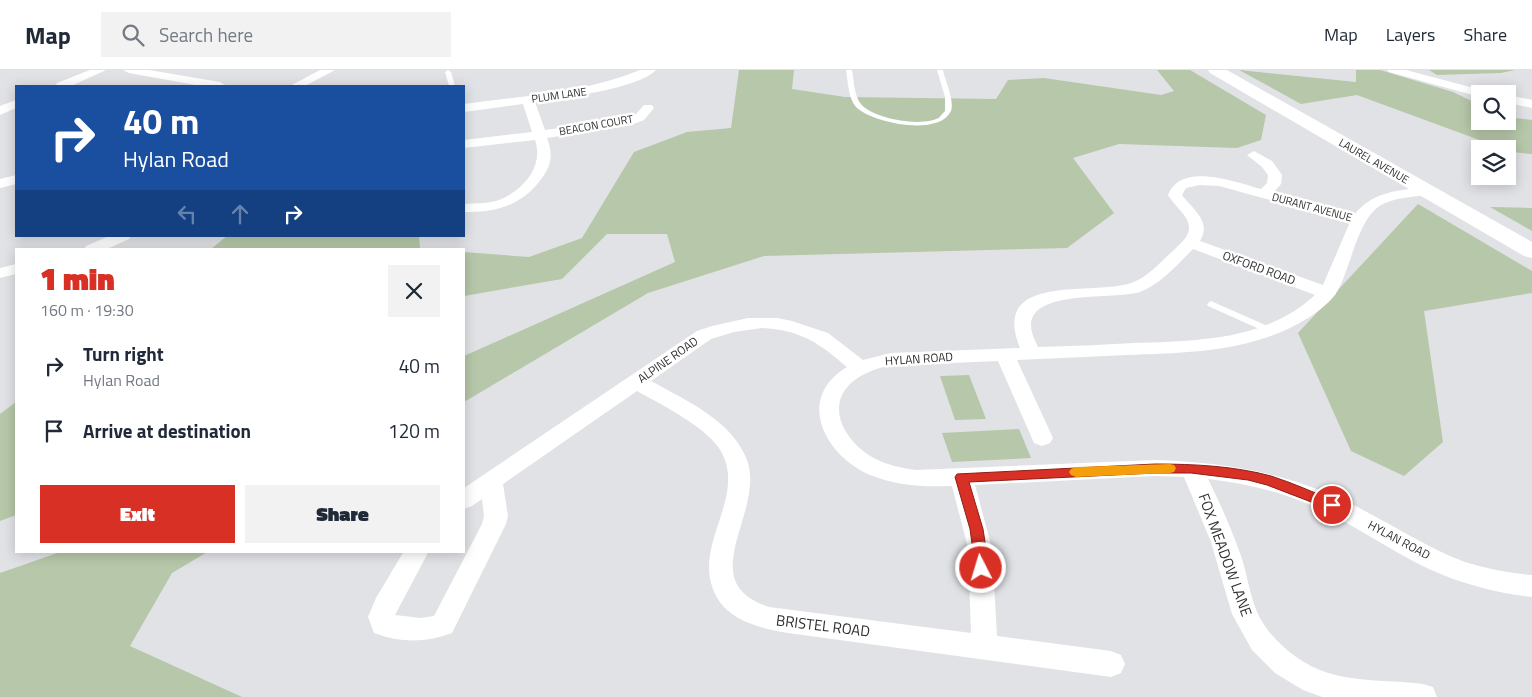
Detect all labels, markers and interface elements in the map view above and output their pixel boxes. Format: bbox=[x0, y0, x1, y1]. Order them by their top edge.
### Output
search box bbox=[101, 12, 451, 57]
text: Map bbox=[25, 17, 71, 53]
text: Search here bbox=[159, 20, 253, 49]
icon: search bbox=[119, 21, 147, 49]
text: Map bbox=[1324, 21, 1358, 48]
text: Layers bbox=[1386, 21, 1435, 48]
text: Share bbox=[1463, 21, 1507, 48]
street label: PLUM LANE bbox=[530, 83, 588, 107]
map controls bbox=[1471, 85, 1516, 185]
button: search bbox=[1471, 85, 1516, 130]
text: 40 m bbox=[123, 94, 199, 148]
icon: right bbox=[40, 105, 105, 170]
street label: BEACON COURT bbox=[558, 111, 634, 139]
street label: LAUREL AVENUE bbox=[1336, 134, 1412, 188]
button: layers bbox=[1471, 140, 1516, 185]
text: Hylan Road bbox=[123, 142, 229, 176]
street label: DURANT AVENUE bbox=[1270, 189, 1354, 225]
icon: left bbox=[173, 200, 201, 228]
icon: ahead bbox=[226, 200, 254, 228]
icon: right bbox=[279, 200, 307, 228]
street label: OXFORD ROAD bbox=[1220, 246, 1299, 290]
text: 1 min bbox=[40, 256, 115, 302]
button: close bbox=[388, 265, 440, 317]
text: 160 m · 19:30 bbox=[40, 298, 134, 322]
street label: ALPINE ROAD bbox=[633, 331, 702, 388]
text: Turn right bbox=[83, 339, 164, 368]
street label: HYLAN ROAD bbox=[884, 347, 954, 370]
text: 40 m bbox=[399, 351, 440, 380]
icon: right bbox=[40, 352, 68, 380]
text: Hylan Road bbox=[83, 368, 160, 392]
text: Arrive at destination bbox=[83, 416, 251, 445]
text: 120 m bbox=[388, 416, 440, 445]
icon: arrive bbox=[40, 417, 68, 445]
pin bbox=[1311, 484, 1353, 526]
button: Exit bbox=[40, 485, 235, 543]
button: Share bbox=[245, 485, 440, 543]
street label: FOX MEADOW LANE bbox=[1193, 490, 1258, 620]
icon: arrive bbox=[1318, 491, 1346, 519]
street label: HYLAN ROAD bbox=[1365, 515, 1434, 564]
position arrow bbox=[954, 541, 1006, 593]
street label: BRISTEL ROAD bbox=[775, 608, 871, 643]

